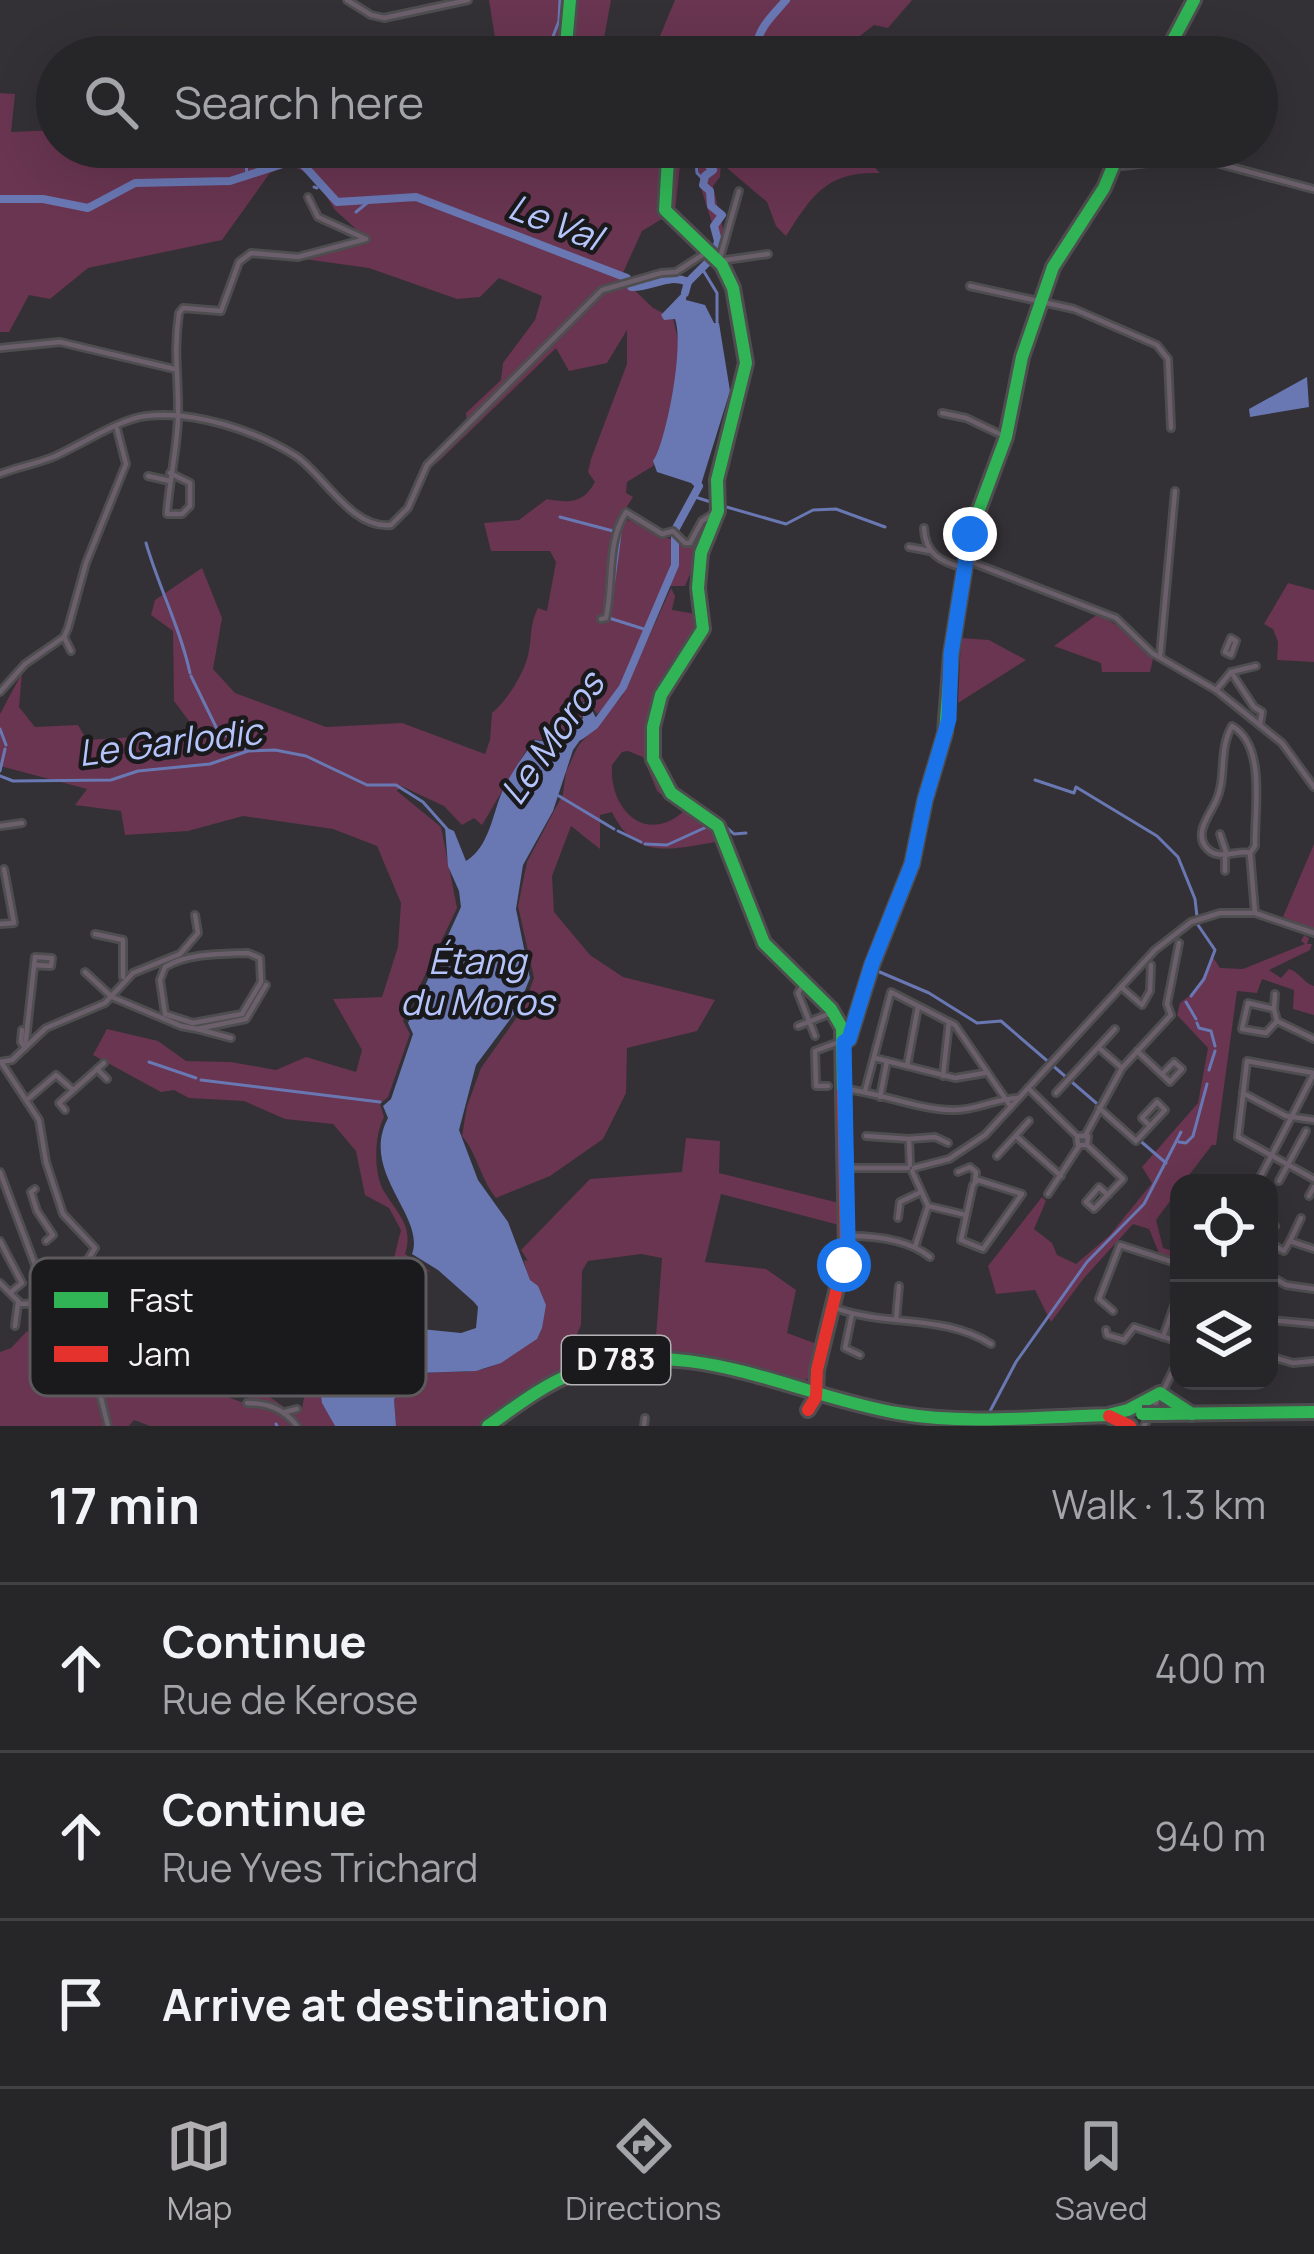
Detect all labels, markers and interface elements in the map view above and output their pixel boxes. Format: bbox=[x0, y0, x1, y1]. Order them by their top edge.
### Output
search box bbox=[36, 36, 1278, 168]
icon: search bbox=[78, 69, 144, 135]
text: Search here bbox=[174, 71, 424, 133]
water label: Le Val bbox=[502, 182, 613, 263]
route end bbox=[943, 507, 997, 561]
water label: Le Moros bbox=[488, 659, 617, 814]
water label: Le Garlodic bbox=[75, 706, 267, 777]
water label: Étang du Moros bbox=[400, 936, 557, 1026]
map controls bbox=[1170, 1174, 1278, 1390]
button: locate bbox=[1170, 1174, 1278, 1282]
route start bbox=[817, 1238, 871, 1292]
legend bbox=[30, 1258, 426, 1396]
text: Fast bbox=[129, 1277, 194, 1322]
button: layers bbox=[1170, 1282, 1278, 1390]
text: Jam bbox=[129, 1331, 191, 1376]
road number: D 783 bbox=[562, 1336, 670, 1384]
text: 17 min bbox=[48, 1470, 200, 1539]
text: Walk · 1.3 km bbox=[1051, 1477, 1266, 1531]
text: Continue bbox=[162, 1610, 367, 1672]
icon: ahead bbox=[48, 1635, 114, 1701]
text: 400 m bbox=[1155, 1641, 1266, 1695]
text: Rue de Kerose bbox=[162, 1672, 418, 1726]
text: Continue bbox=[162, 1778, 367, 1840]
icon: ahead bbox=[48, 1803, 114, 1869]
text: 940 m bbox=[1154, 1809, 1266, 1863]
text: Rue Yves Trichard bbox=[162, 1840, 478, 1894]
icon: arrive bbox=[48, 1971, 114, 2037]
text: Arrive at destination bbox=[162, 1973, 609, 2035]
tab: Map bbox=[166, 2113, 232, 2230]
tab: Directions bbox=[565, 2113, 722, 2230]
tab: Saved bbox=[1055, 2113, 1148, 2230]

